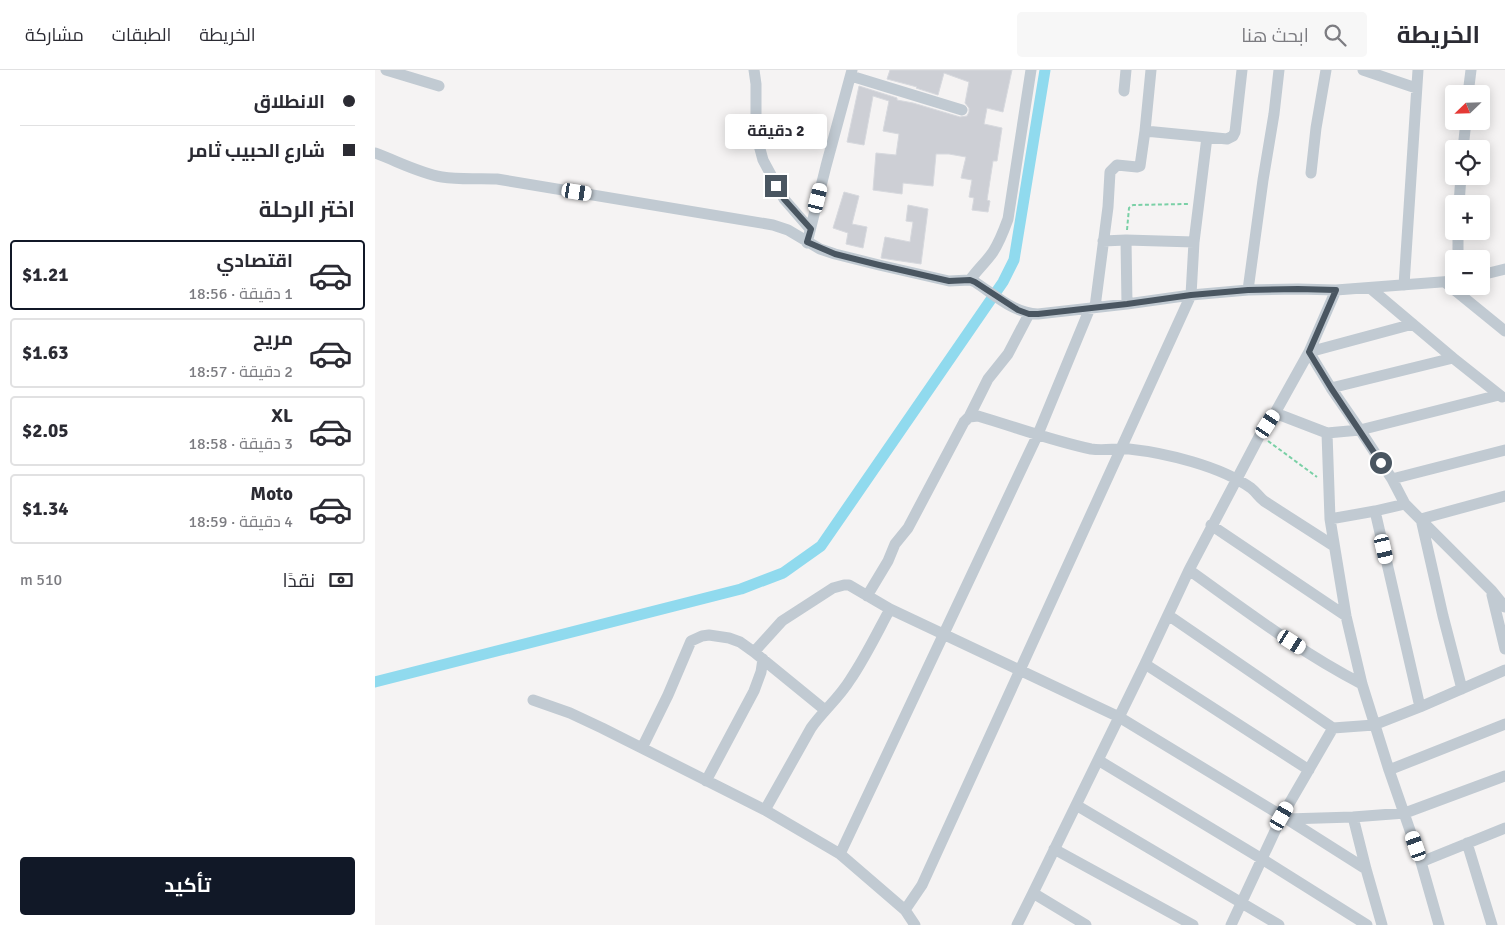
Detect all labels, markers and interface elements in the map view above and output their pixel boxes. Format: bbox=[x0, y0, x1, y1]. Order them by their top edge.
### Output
search box bbox=[1017, 12, 1367, 57]
text: الخريطة bbox=[1397, 20, 1480, 50]
icon: search bbox=[1321, 21, 1349, 49]
text: مشاركة bbox=[25, 24, 84, 46]
text: الطبقات bbox=[112, 24, 171, 46]
text: الخريطة bbox=[199, 24, 256, 46]
text: ابحث هنا bbox=[1241, 24, 1309, 48]
north arrow bbox=[1445, 85, 1490, 130]
map controls bbox=[1445, 85, 1490, 295]
text: الانطلاق bbox=[254, 90, 325, 114]
callout: 2 دقيقة bbox=[725, 114, 827, 148]
text: 2 دقيقة bbox=[747, 121, 805, 141]
text: شارع الحبيب ثامر bbox=[188, 139, 325, 163]
button: locate bbox=[1445, 140, 1490, 185]
route end bbox=[765, 175, 787, 197]
car bbox=[561, 182, 592, 202]
car bbox=[807, 182, 828, 214]
button: + bbox=[1445, 195, 1490, 240]
text: اختر الرحلة bbox=[259, 196, 355, 223]
text: اقتصادي bbox=[217, 249, 293, 273]
button: − bbox=[1445, 250, 1490, 295]
icon: car bbox=[308, 253, 353, 298]
text: $1.21 bbox=[22, 263, 68, 287]
text: 1 دقيقة · 18:56 bbox=[188, 284, 293, 304]
text: مريح bbox=[253, 327, 293, 351]
icon: car bbox=[308, 331, 353, 376]
text: $1.63 bbox=[22, 341, 68, 365]
text: 2 دقيقة · 18:57 bbox=[188, 362, 293, 382]
text: XL bbox=[271, 404, 293, 428]
car bbox=[1253, 407, 1282, 441]
icon: car bbox=[308, 409, 353, 454]
text: $2.05 bbox=[22, 419, 68, 443]
text: 3 دقيقة · 18:58 bbox=[188, 434, 293, 454]
route start bbox=[1370, 452, 1392, 474]
text: Moto bbox=[250, 482, 293, 506]
icon: car bbox=[308, 487, 353, 532]
text: $1.34 bbox=[22, 497, 68, 521]
text: 4 دقيقة · 18:59 bbox=[188, 512, 293, 532]
car bbox=[1373, 533, 1394, 565]
icon: cash bbox=[327, 566, 355, 594]
text: نقدًا bbox=[283, 569, 315, 593]
text: 510 m bbox=[20, 570, 62, 590]
car bbox=[1275, 628, 1308, 656]
car bbox=[1268, 799, 1295, 833]
car bbox=[1404, 829, 1427, 863]
button: تأكيد bbox=[20, 857, 355, 915]

